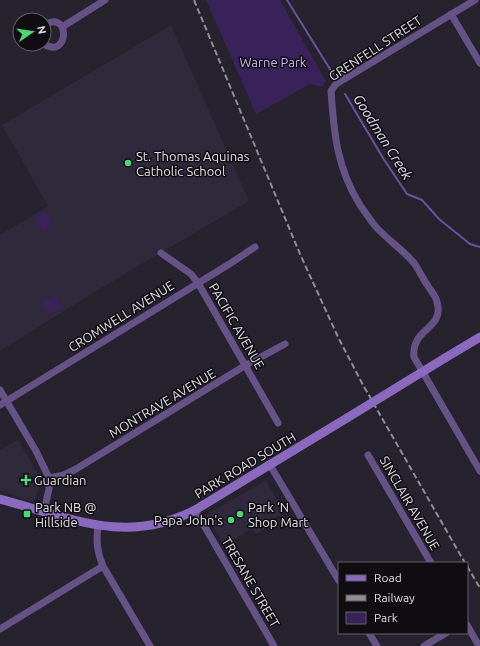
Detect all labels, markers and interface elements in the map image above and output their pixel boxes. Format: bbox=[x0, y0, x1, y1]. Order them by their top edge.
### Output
north arrow bbox=[12, 12, 52, 52]
street label: GRENFELL STREET bbox=[326, 13, 424, 83]
text: N bbox=[35, 24, 49, 35]
park label: Warne Park bbox=[240, 55, 307, 69]
water label: Goodman Creek bbox=[350, 91, 416, 183]
place label: St. Thomas Aquinas Catholic School bbox=[136, 149, 250, 178]
marker: St. Thomas Aquinas Catholic School bbox=[123, 158, 133, 168]
street label: CROMWELL AVENUE bbox=[66, 278, 176, 354]
street label: PACIFIC AVENUE bbox=[207, 281, 267, 371]
street label: MONTRAVE AVENUE bbox=[106, 366, 218, 440]
street label: PARK ROAD SOUTH bbox=[192, 429, 298, 501]
street label: SINCLAIR AVENUE bbox=[377, 454, 443, 552]
place label: Guardian bbox=[34, 473, 87, 487]
marker: Guardian bbox=[21, 475, 31, 485]
place label: Park NB @ Hillside bbox=[35, 500, 97, 529]
place label: Park ‘N Shop Mart bbox=[248, 500, 308, 529]
marker: Park NB @ Hillside bbox=[22, 509, 32, 519]
marker: Park ‘N Shop Mart bbox=[235, 509, 245, 519]
place label: Papa John's bbox=[154, 513, 223, 527]
marker: Papa John's bbox=[226, 515, 236, 525]
street label: TRESANE STREET bbox=[220, 535, 282, 629]
legend bbox=[338, 562, 468, 634]
text: Road bbox=[374, 571, 402, 584]
text: Railway bbox=[374, 591, 415, 604]
text: Park bbox=[374, 611, 398, 624]

